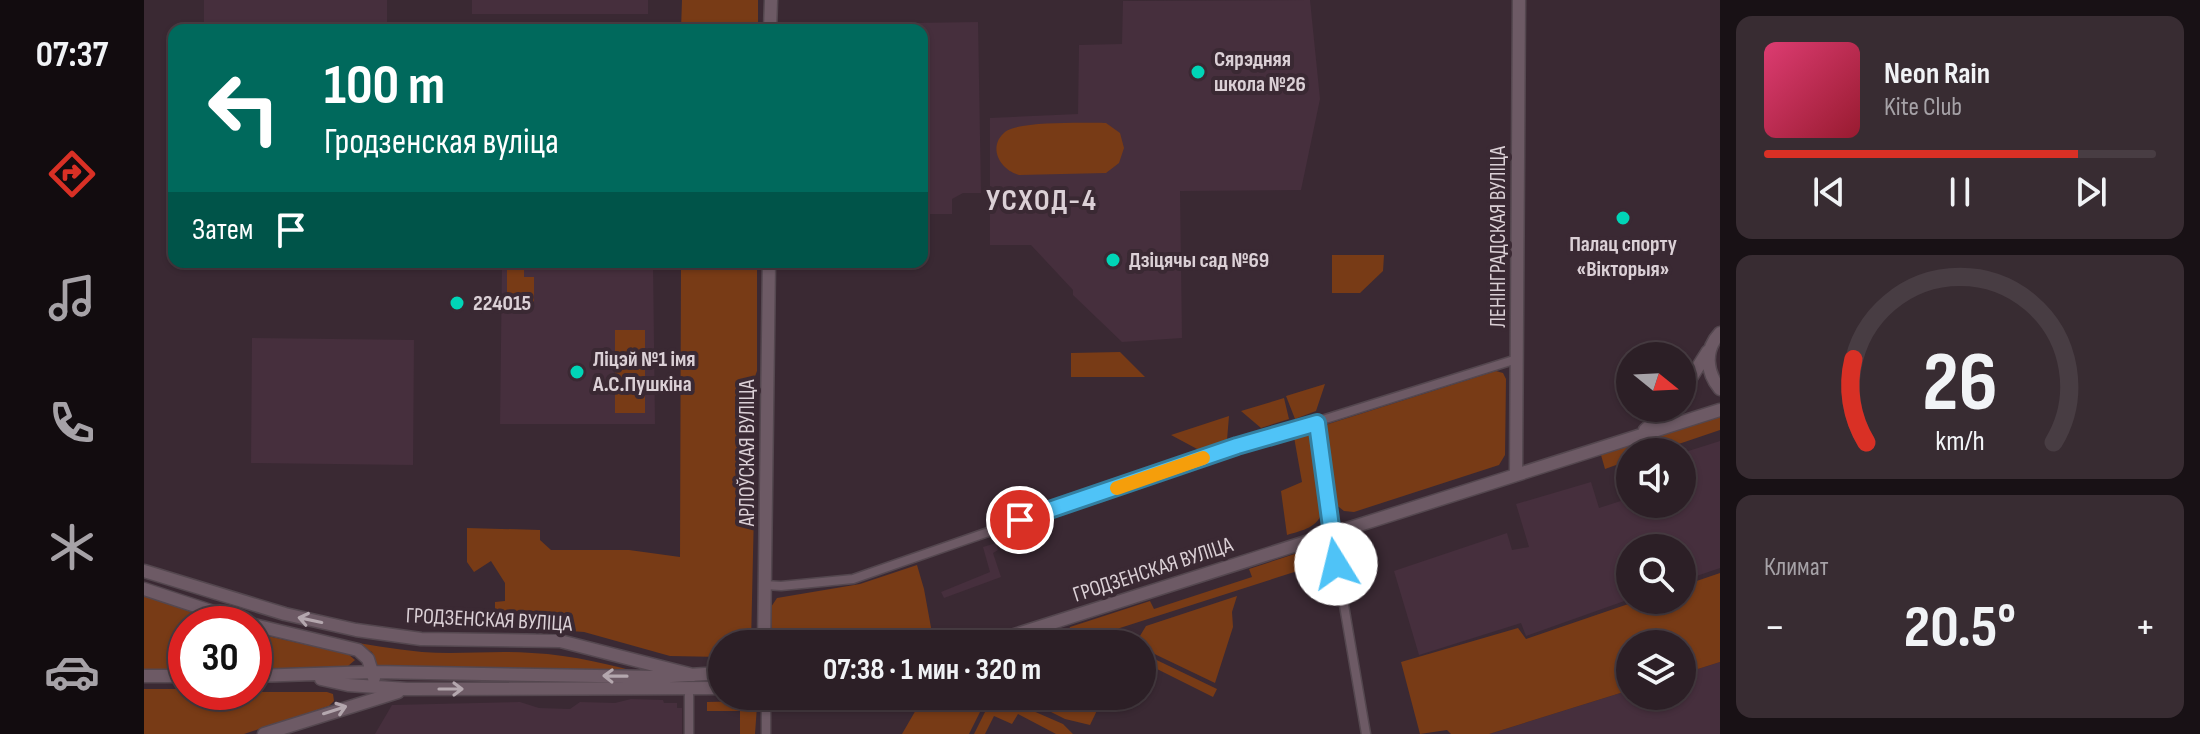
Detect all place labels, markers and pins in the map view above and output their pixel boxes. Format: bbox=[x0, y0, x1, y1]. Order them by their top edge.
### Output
place label: Сярэдняя школа №26 bbox=[1214, 46, 1306, 98]
marker: Сярэдняя школа №26 bbox=[1189, 63, 1207, 81]
marker: Палац спорту «Вікторыя» bbox=[1614, 209, 1632, 227]
place label: Палац спорту «Вікторыя» bbox=[1569, 231, 1677, 283]
place label: Дзіцячы сад №69 bbox=[1129, 247, 1269, 274]
marker: Дзіцячы сад №69 bbox=[1104, 251, 1122, 269]
place label: 224015 bbox=[473, 290, 531, 317]
marker: 224015 bbox=[448, 294, 466, 312]
place label: Ліцэй №1 імя А.С.Пушкіна bbox=[592, 346, 696, 398]
marker: Ліцэй №1 імя А.С.Пушкіна bbox=[568, 363, 586, 381]
pin bbox=[986, 486, 1054, 554]

